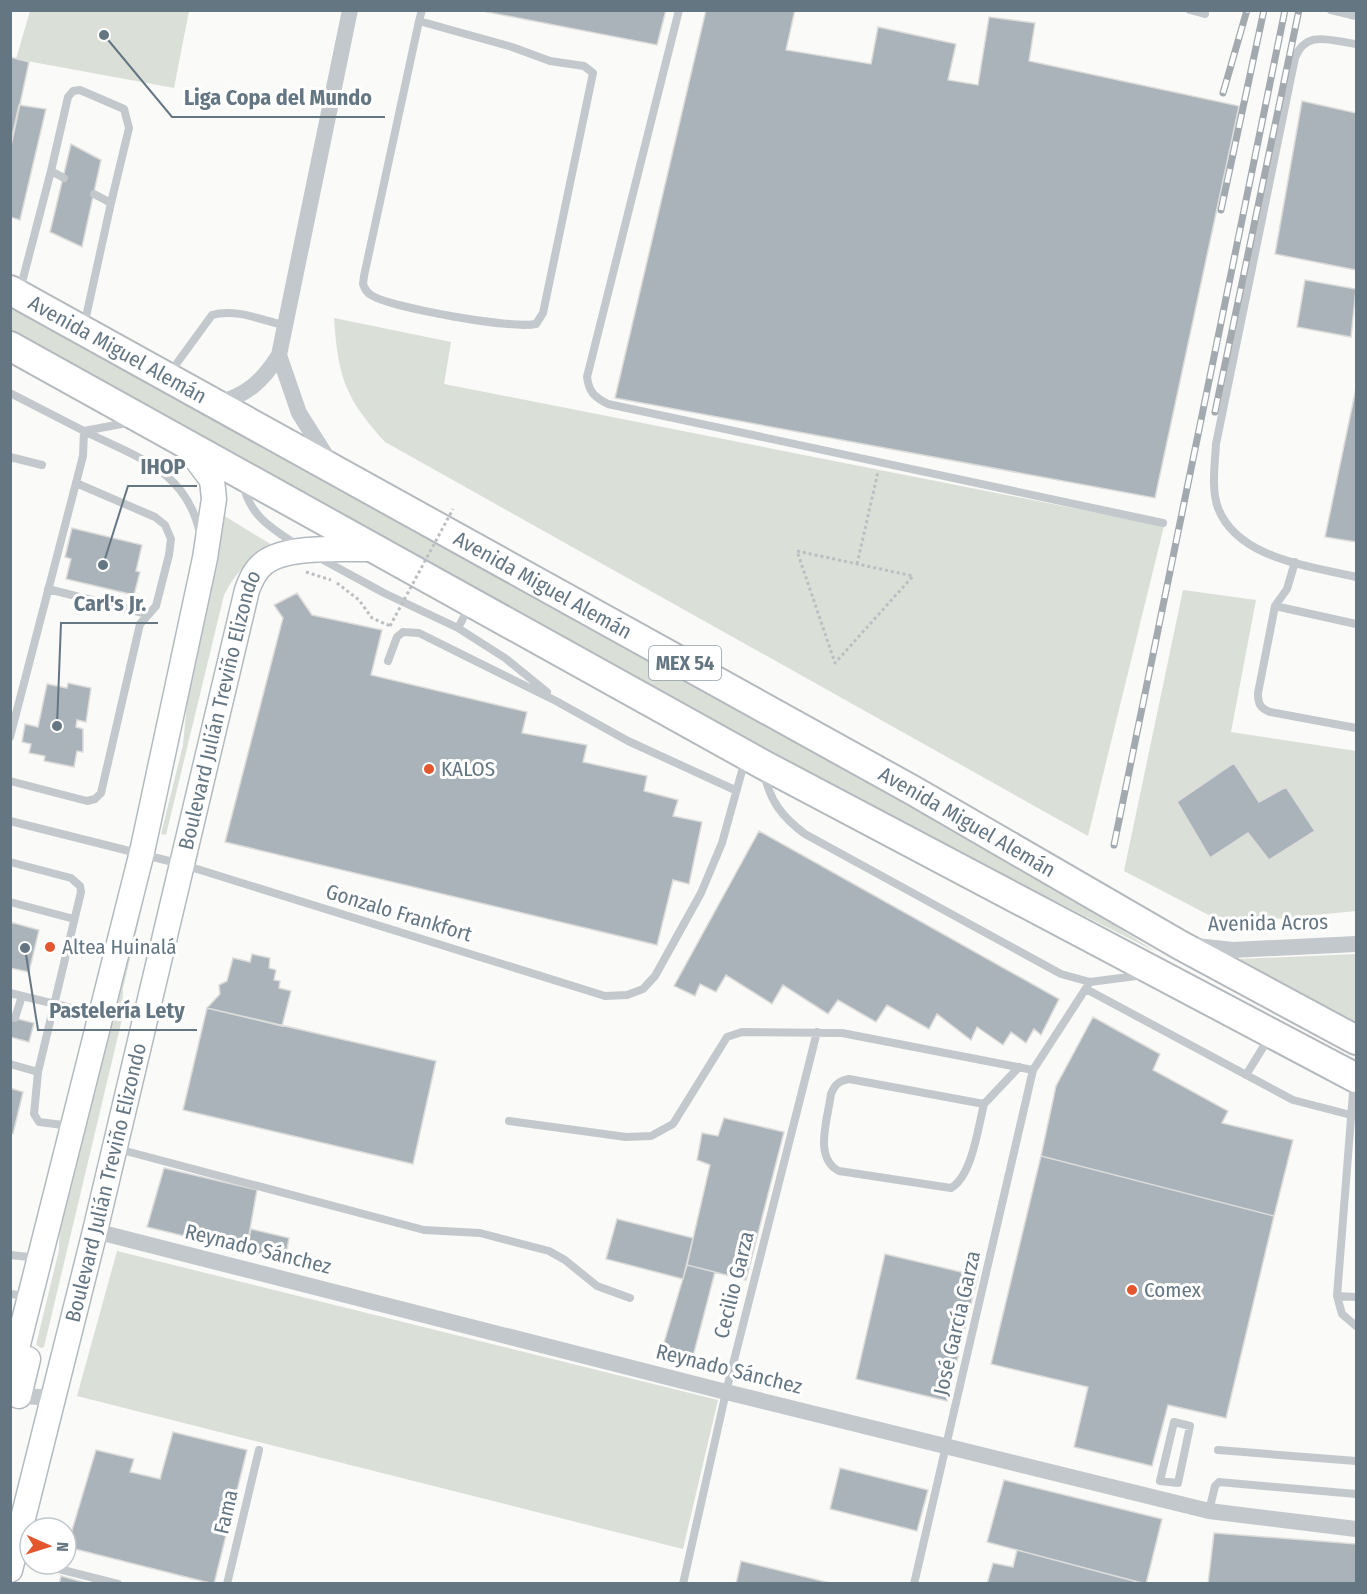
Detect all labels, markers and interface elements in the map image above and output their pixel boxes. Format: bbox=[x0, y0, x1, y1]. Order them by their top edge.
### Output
callout: Liga Copa del Mundo bbox=[172, 77, 385, 117]
text: Liga Copa del Mundo bbox=[184, 84, 372, 111]
street label: Avenida Miguel Alemán bbox=[24, 290, 211, 409]
callout: IHOP bbox=[128, 446, 197, 486]
text: IHOP bbox=[141, 453, 186, 480]
street label: Avenida Miguel Alemán bbox=[449, 525, 636, 645]
street label: Boulevard Julián Treviño Elizondo bbox=[173, 566, 267, 852]
callout: Carl's Jr. bbox=[61, 583, 158, 623]
text: Carl's Jr. bbox=[74, 590, 146, 617]
road number: MEX 54 bbox=[649, 646, 721, 680]
place label: KALOS bbox=[441, 756, 495, 782]
street label: Avenida Miguel Alemán bbox=[874, 761, 1060, 883]
marker: KALOS bbox=[422, 762, 436, 776]
street label: Gonzalo Frankfort bbox=[323, 878, 475, 948]
street label: Avenida Acros bbox=[1208, 909, 1328, 937]
place label: Altea Huinalá bbox=[62, 934, 176, 960]
marker: Altea Huinalá bbox=[43, 940, 57, 954]
callout: Pastelería Lety bbox=[38, 990, 197, 1030]
text: Pastelería Lety bbox=[49, 997, 185, 1024]
street label: Boulevard Julián Treviño Elizondo bbox=[60, 1040, 152, 1325]
street label: Reynado Sánchez bbox=[182, 1218, 334, 1280]
street label: Cecilio Garza bbox=[708, 1229, 760, 1341]
street label: José García Garza bbox=[928, 1248, 986, 1398]
place label: Comex bbox=[1144, 1277, 1202, 1303]
marker: Comex bbox=[1125, 1283, 1139, 1297]
street label: Reynado Sánchez bbox=[653, 1338, 805, 1400]
street label: Fama bbox=[208, 1487, 244, 1537]
north arrow bbox=[18, 1516, 78, 1576]
text: N bbox=[53, 1541, 72, 1552]

